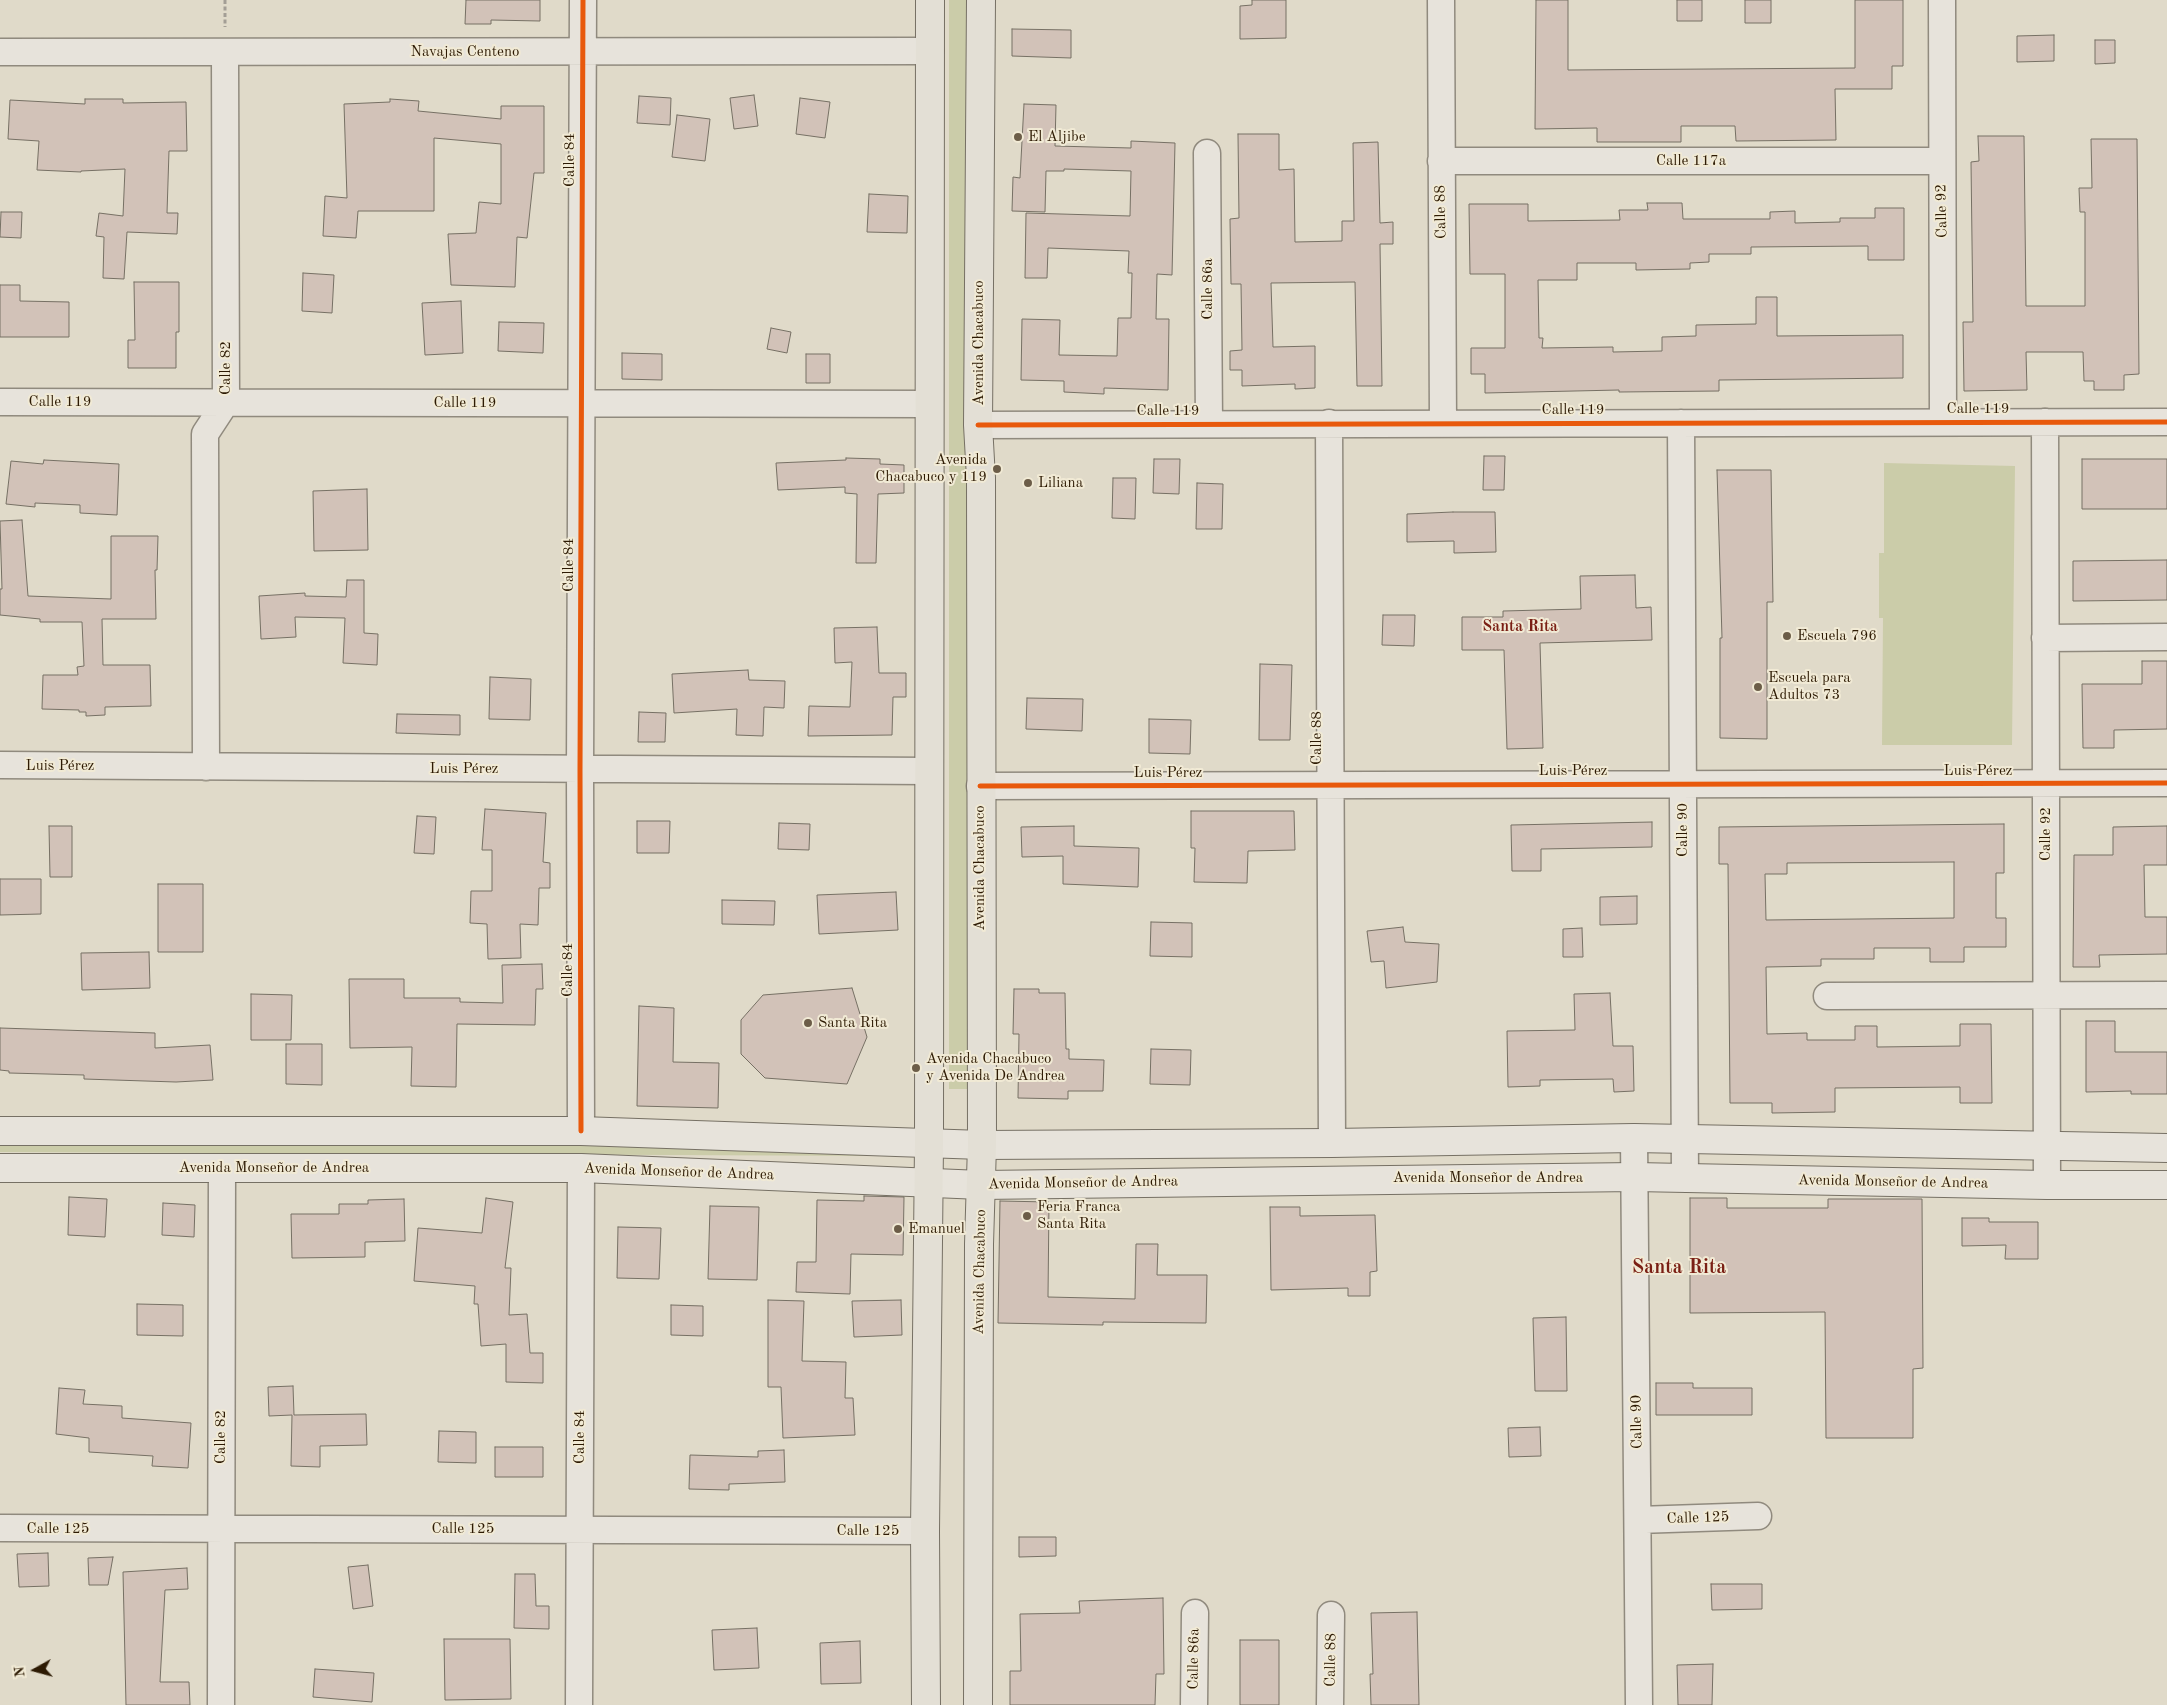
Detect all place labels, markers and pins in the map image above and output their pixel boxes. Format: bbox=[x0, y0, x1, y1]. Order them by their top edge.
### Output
place label: El Aljibe bbox=[1028, 128, 1086, 146]
marker: El Aljibe bbox=[1012, 131, 1024, 143]
place label: Avenida Chacabuco y 119 bbox=[875, 451, 987, 486]
marker: Avenida Chacabuco y 119 bbox=[991, 463, 1003, 475]
place label: Liliana bbox=[1038, 474, 1083, 492]
marker: Liliana bbox=[1022, 477, 1034, 489]
place label: Escuela 796 bbox=[1797, 627, 1877, 645]
marker: Escuela 796 bbox=[1781, 630, 1793, 642]
place label: Escuela para Adultos 73 bbox=[1768, 669, 1851, 704]
marker: Escuela para Adultos 73 bbox=[1752, 681, 1764, 693]
place label: Santa Rita bbox=[818, 1014, 887, 1032]
marker: Santa Rita bbox=[802, 1017, 814, 1029]
place label: Avenida Chacabuco y Avenida De Andrea bbox=[926, 1050, 1065, 1085]
marker: Avenida Chacabuco y Avenida De Andrea bbox=[910, 1062, 922, 1074]
place label: Feria Franca Santa Rita bbox=[1037, 1198, 1121, 1233]
marker: Feria Franca Santa Rita bbox=[1021, 1210, 1033, 1222]
place label: Emanuel bbox=[908, 1220, 965, 1238]
marker: Emanuel bbox=[892, 1223, 904, 1235]

